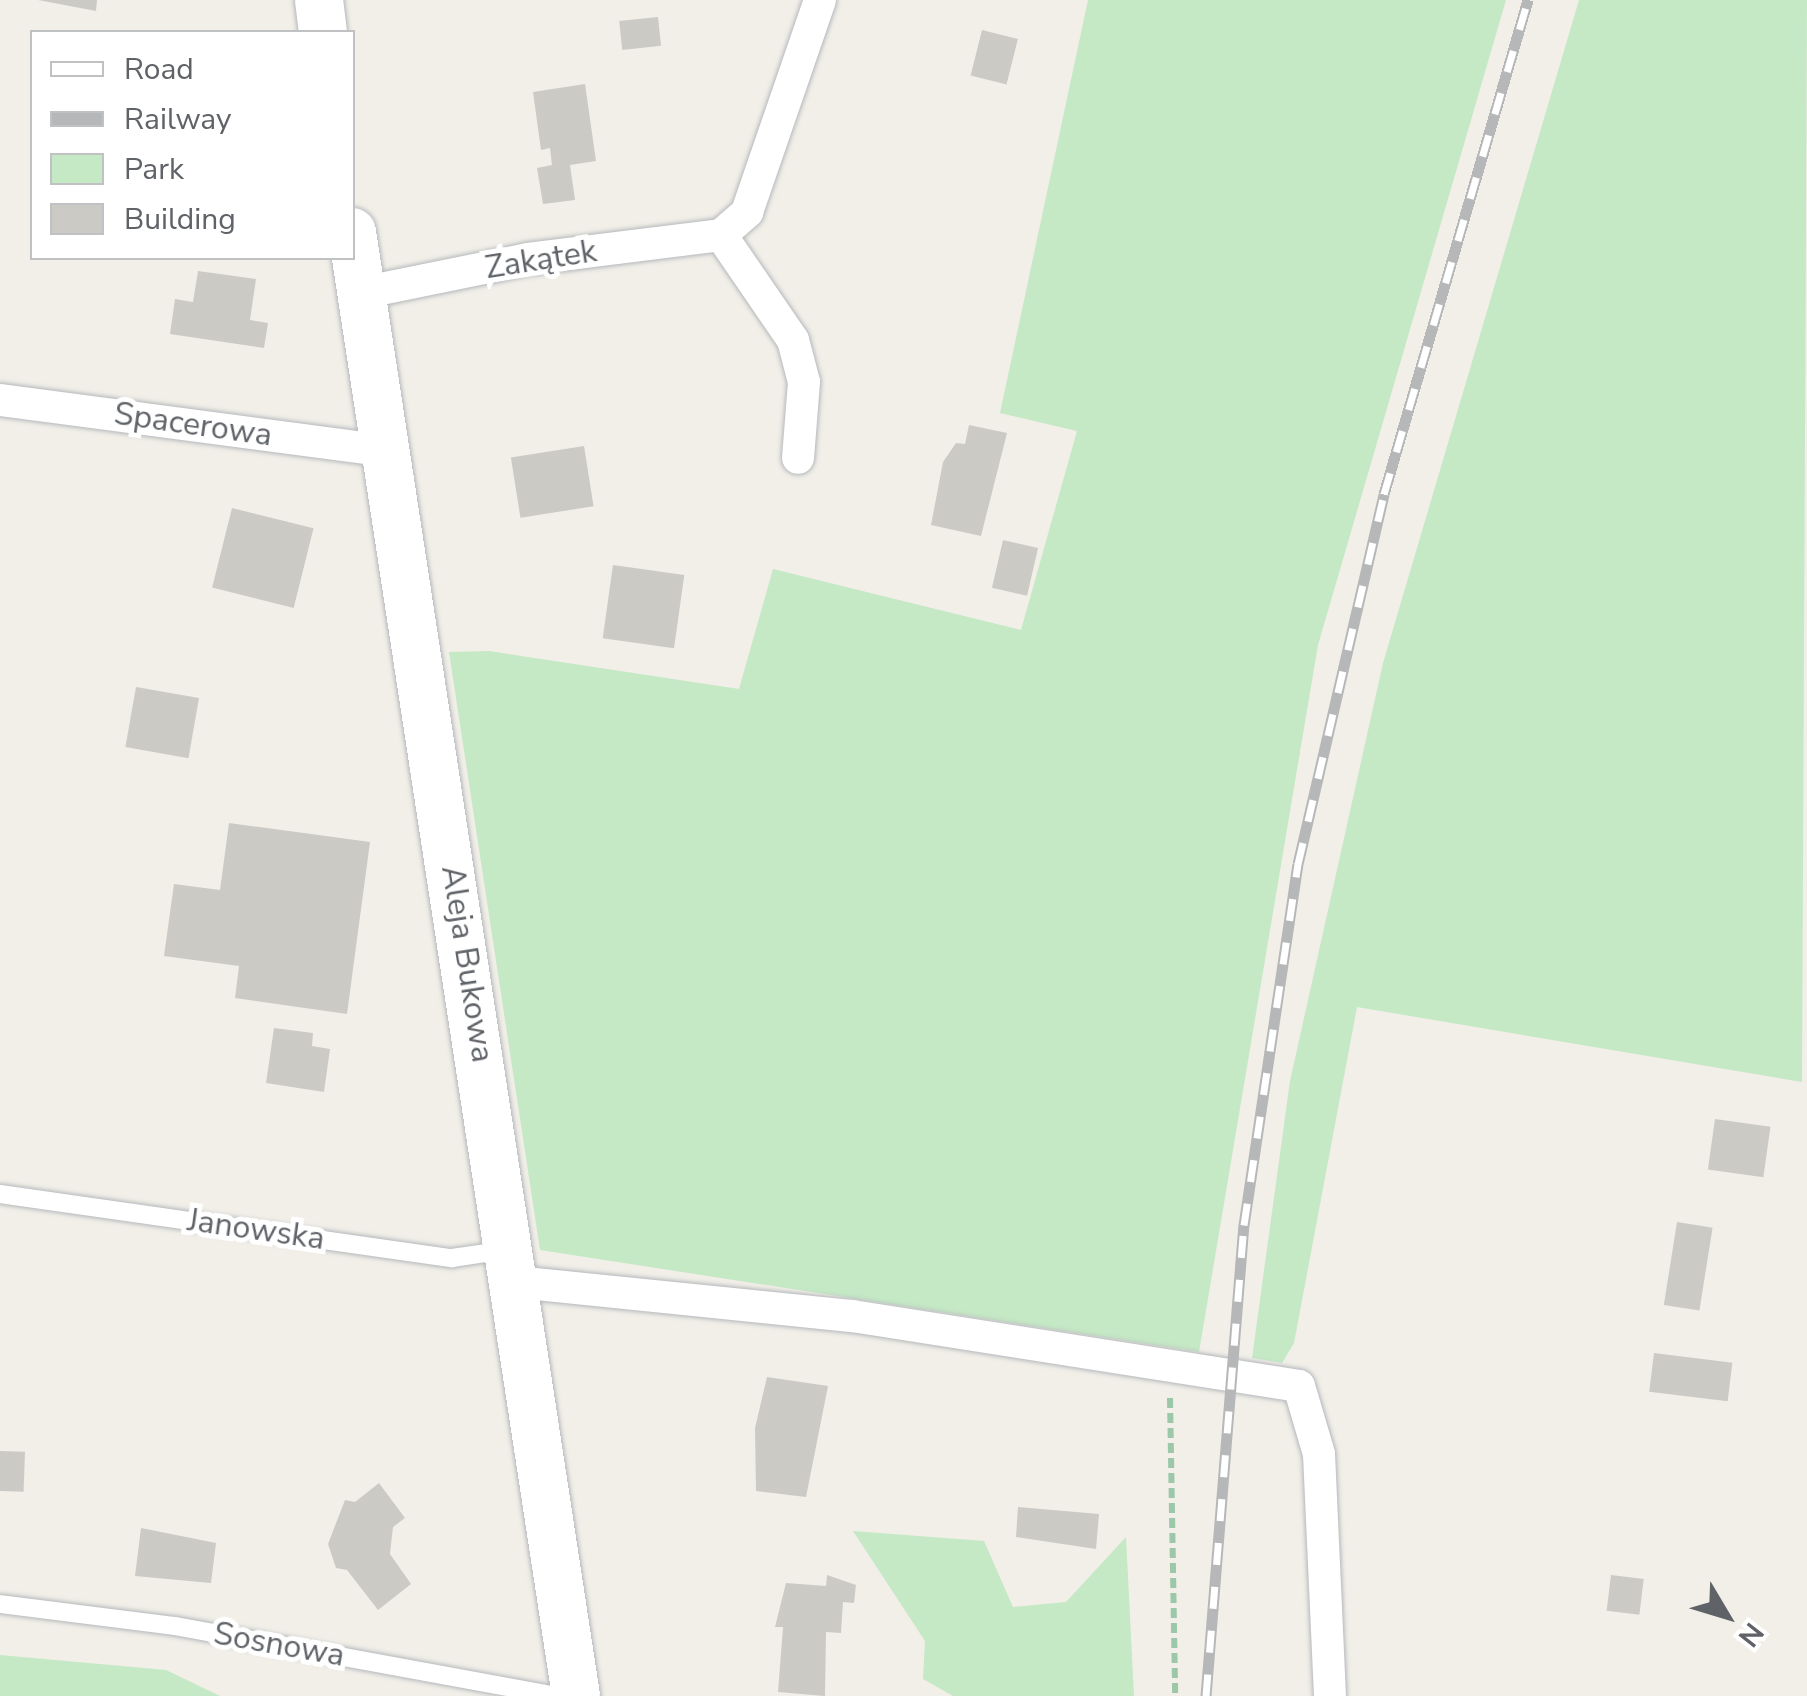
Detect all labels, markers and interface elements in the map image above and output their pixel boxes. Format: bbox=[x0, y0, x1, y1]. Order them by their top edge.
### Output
legend bbox=[30, 30, 355, 260]
text: Road bbox=[124, 49, 194, 90]
text: Railway bbox=[124, 99, 232, 140]
text: Park bbox=[124, 149, 184, 190]
text: Building bbox=[124, 199, 236, 240]
street label: Zakątek bbox=[483, 232, 599, 288]
street label: Spacerowa bbox=[112, 395, 274, 455]
street label: Aleja Bukowa bbox=[432, 863, 502, 1065]
street label: Janowska bbox=[185, 1201, 327, 1259]
north arrow bbox=[1677, 1566, 1777, 1666]
street label: Sosnowa bbox=[211, 1615, 347, 1675]
text: N bbox=[1729, 1615, 1772, 1654]

